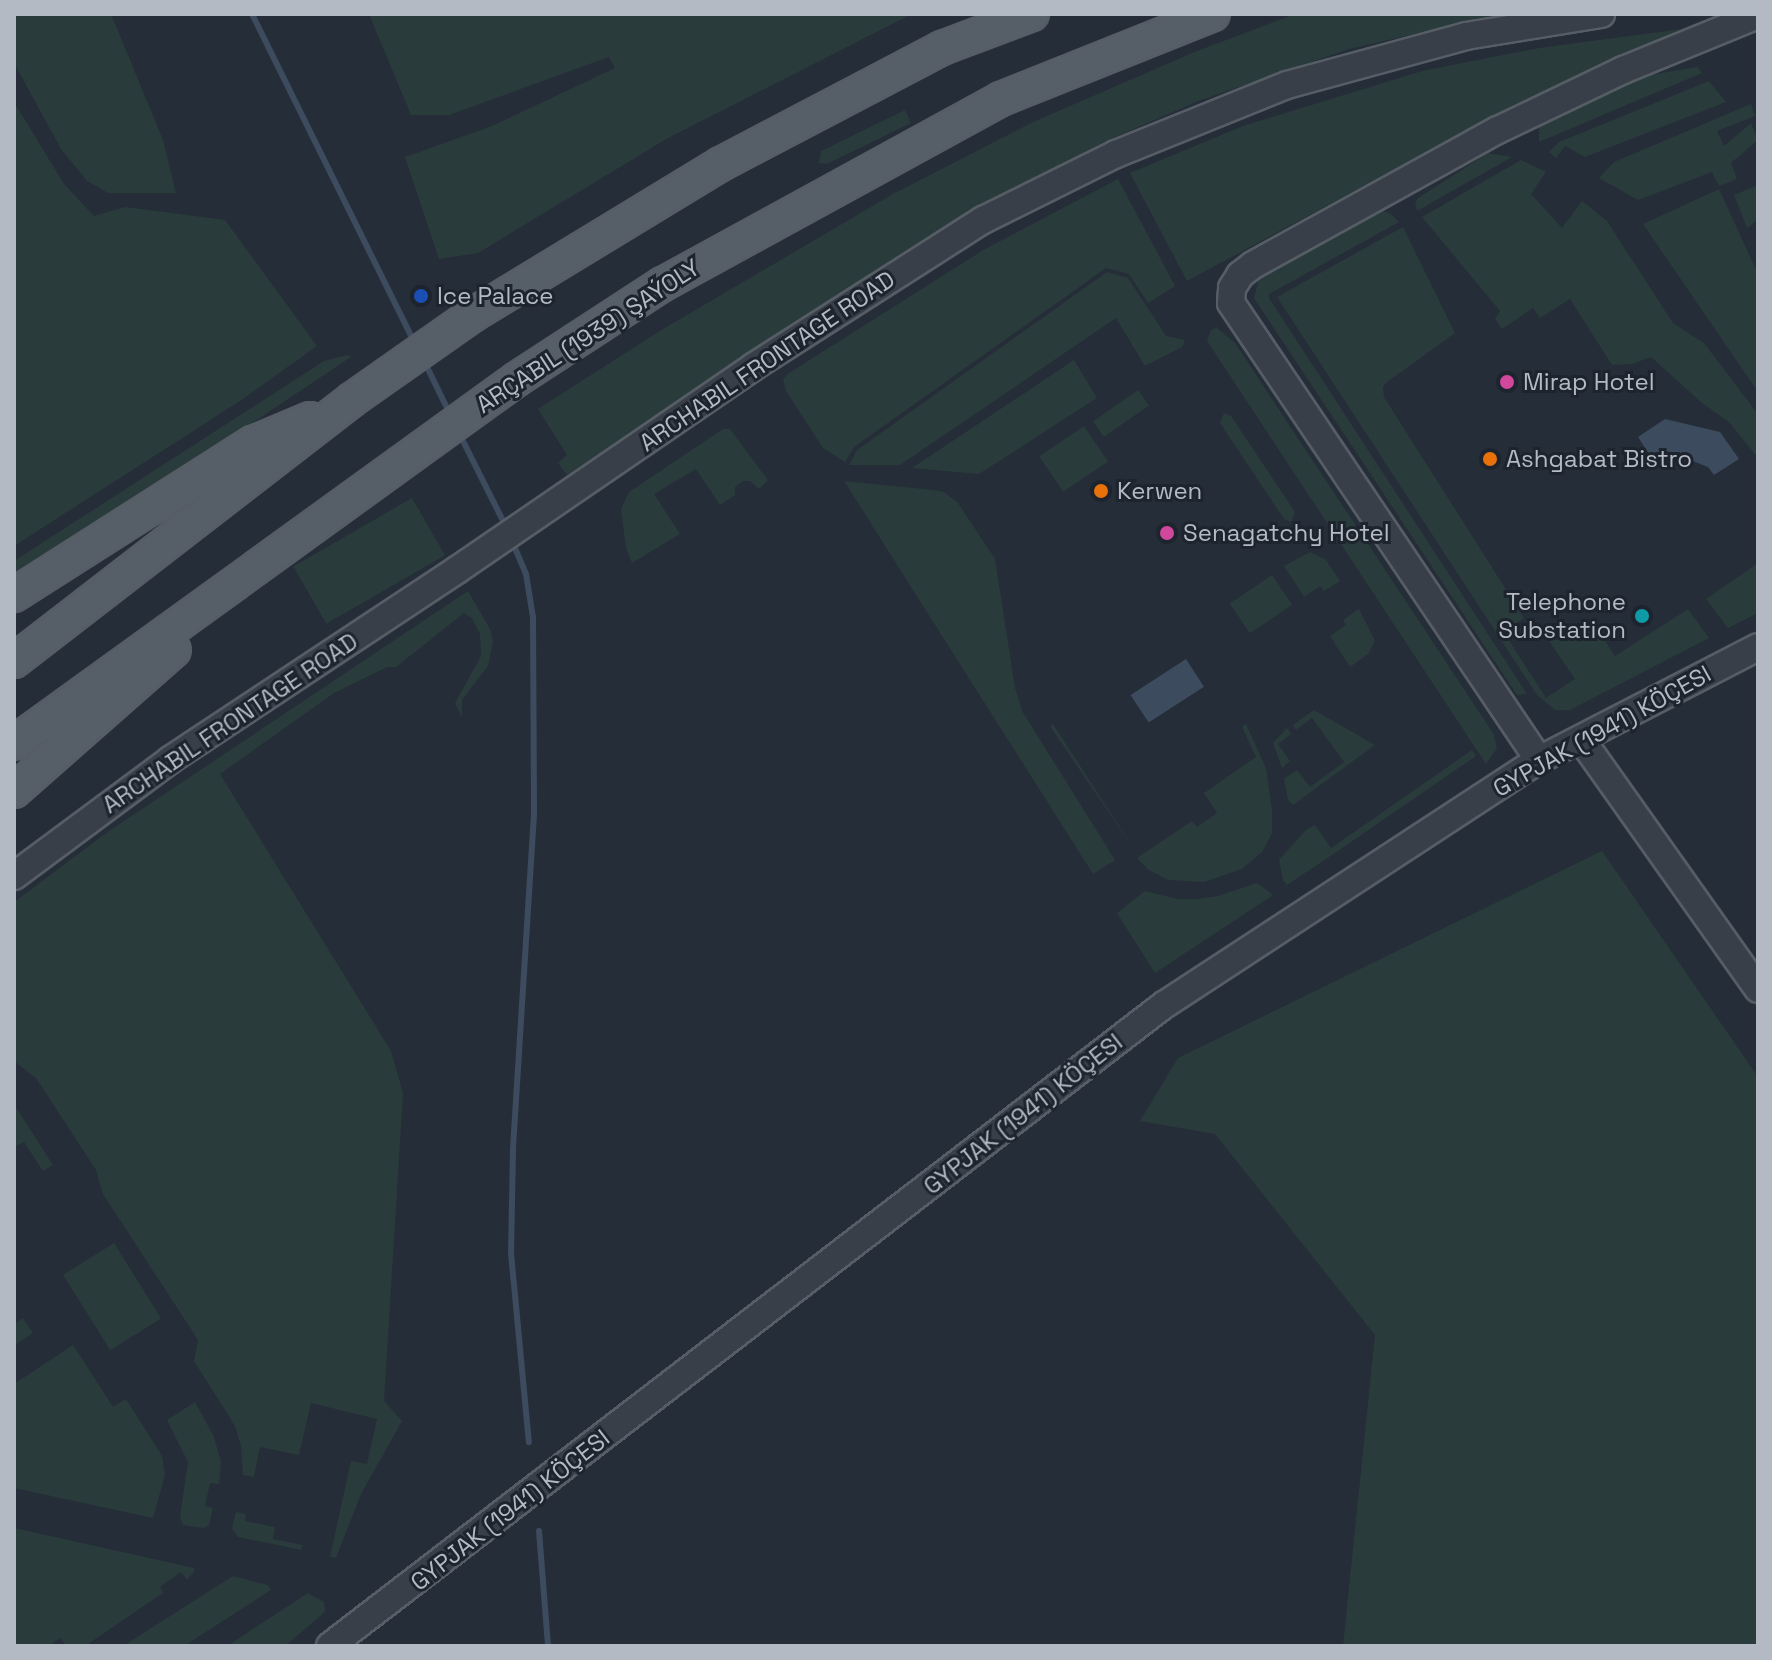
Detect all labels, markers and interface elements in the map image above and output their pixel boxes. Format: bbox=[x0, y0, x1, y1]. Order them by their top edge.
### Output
street label: ARÇABIL (1939) ŞAÝOLY bbox=[470, 253, 706, 419]
street label: ARCHABIL FRONTAGE ROAD bbox=[634, 265, 900, 457]
place label: Ice Palace bbox=[437, 282, 553, 310]
marker: Ice Palace bbox=[412, 287, 430, 305]
place label: Mirap Hotel bbox=[1523, 368, 1655, 396]
marker: Mirap Hotel bbox=[1498, 373, 1516, 391]
place label: Ashgabat Bistro bbox=[1506, 445, 1692, 473]
marker: Ashgabat Bistro bbox=[1481, 450, 1499, 468]
place label: Kerwen bbox=[1117, 477, 1202, 505]
marker: Kerwen bbox=[1092, 482, 1110, 500]
place label: Senagatchy Hotel bbox=[1183, 519, 1390, 547]
marker: Senagatchy Hotel bbox=[1158, 524, 1176, 542]
place label: Telephone Substation bbox=[1498, 588, 1626, 644]
marker: Telephone Substation bbox=[1633, 607, 1651, 625]
street label: ARCHABIL FRONTAGE ROAD bbox=[97, 627, 363, 819]
street label: GYPJAK (1941) KÖÇESI bbox=[1488, 659, 1716, 803]
street label: GYPJAK (1941) KÖÇESI bbox=[918, 1027, 1128, 1201]
street label: GYPJAK (1941) KÖÇESI bbox=[405, 1423, 615, 1597]

